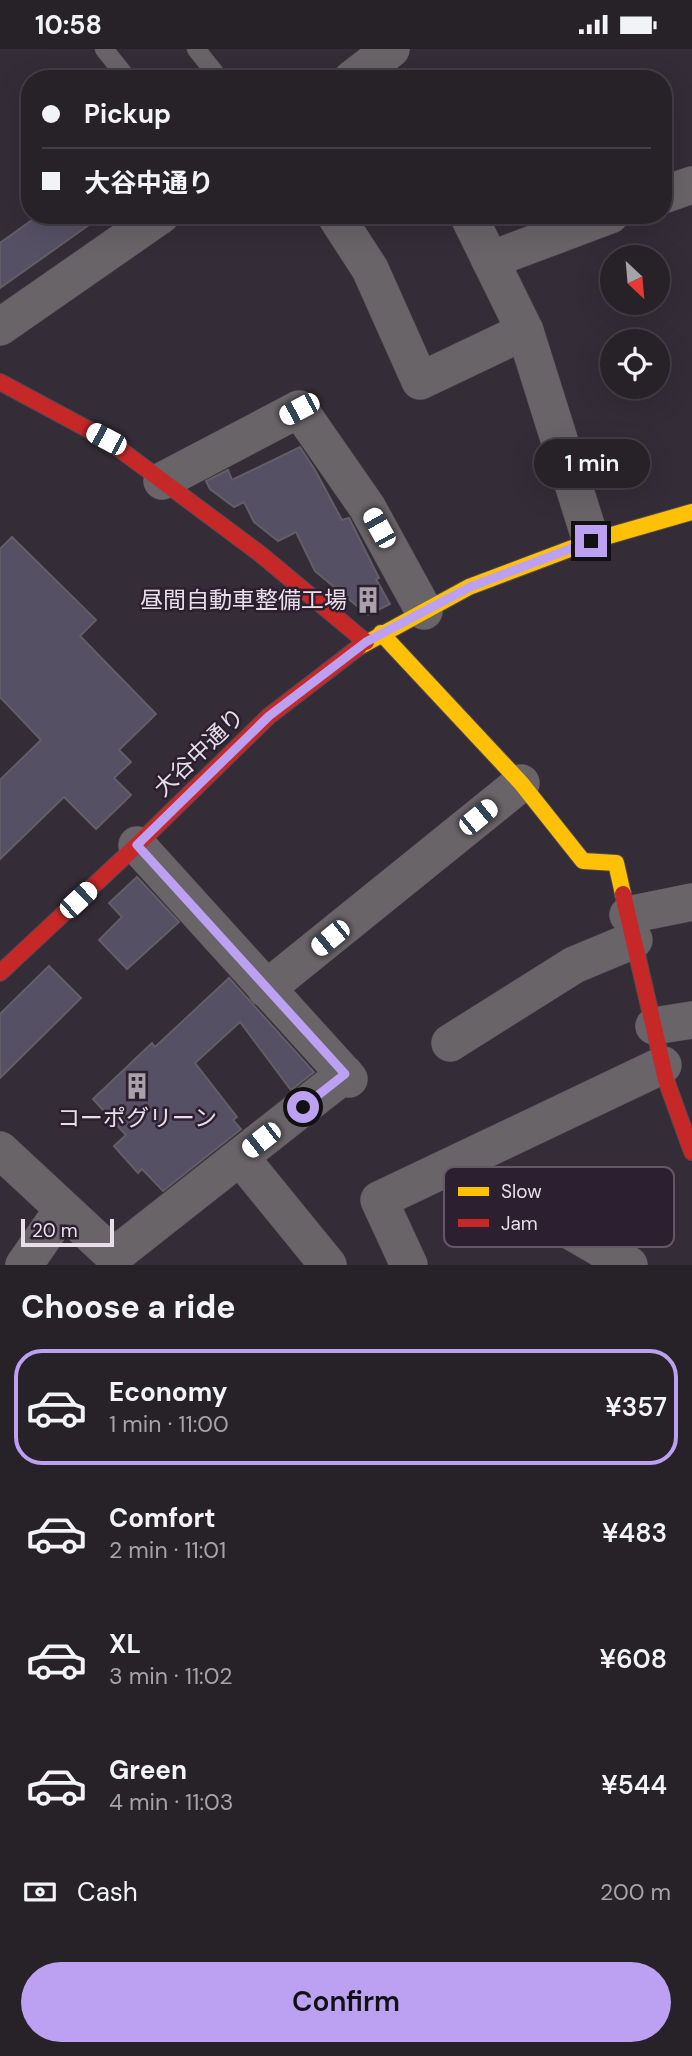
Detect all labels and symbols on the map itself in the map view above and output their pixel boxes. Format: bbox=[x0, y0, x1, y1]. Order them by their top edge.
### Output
north arrow bbox=[600, 245, 670, 315]
car bbox=[276, 390, 323, 428]
car bbox=[83, 420, 130, 458]
callout: 1 min bbox=[533, 440, 649, 489]
car bbox=[360, 505, 399, 551]
route end bbox=[575, 525, 607, 557]
place label: 昼間自動車整備工場 bbox=[140, 585, 347, 615]
building icon: 昼間自動車整備工場 bbox=[353, 585, 383, 615]
street label: 大谷中通り bbox=[147, 701, 251, 803]
car bbox=[456, 796, 501, 838]
car bbox=[56, 878, 101, 922]
car bbox=[308, 917, 353, 959]
building icon: コーポグリーン bbox=[122, 1071, 152, 1101]
route start bbox=[287, 1091, 319, 1123]
place label: コーポグリーン bbox=[57, 1103, 217, 1133]
car bbox=[238, 1119, 285, 1161]
legend bbox=[444, 1167, 674, 1247]
text: Slow bbox=[501, 1179, 542, 1204]
text: Jam bbox=[501, 1211, 538, 1236]
scale bar bbox=[21, 1216, 114, 1248]

